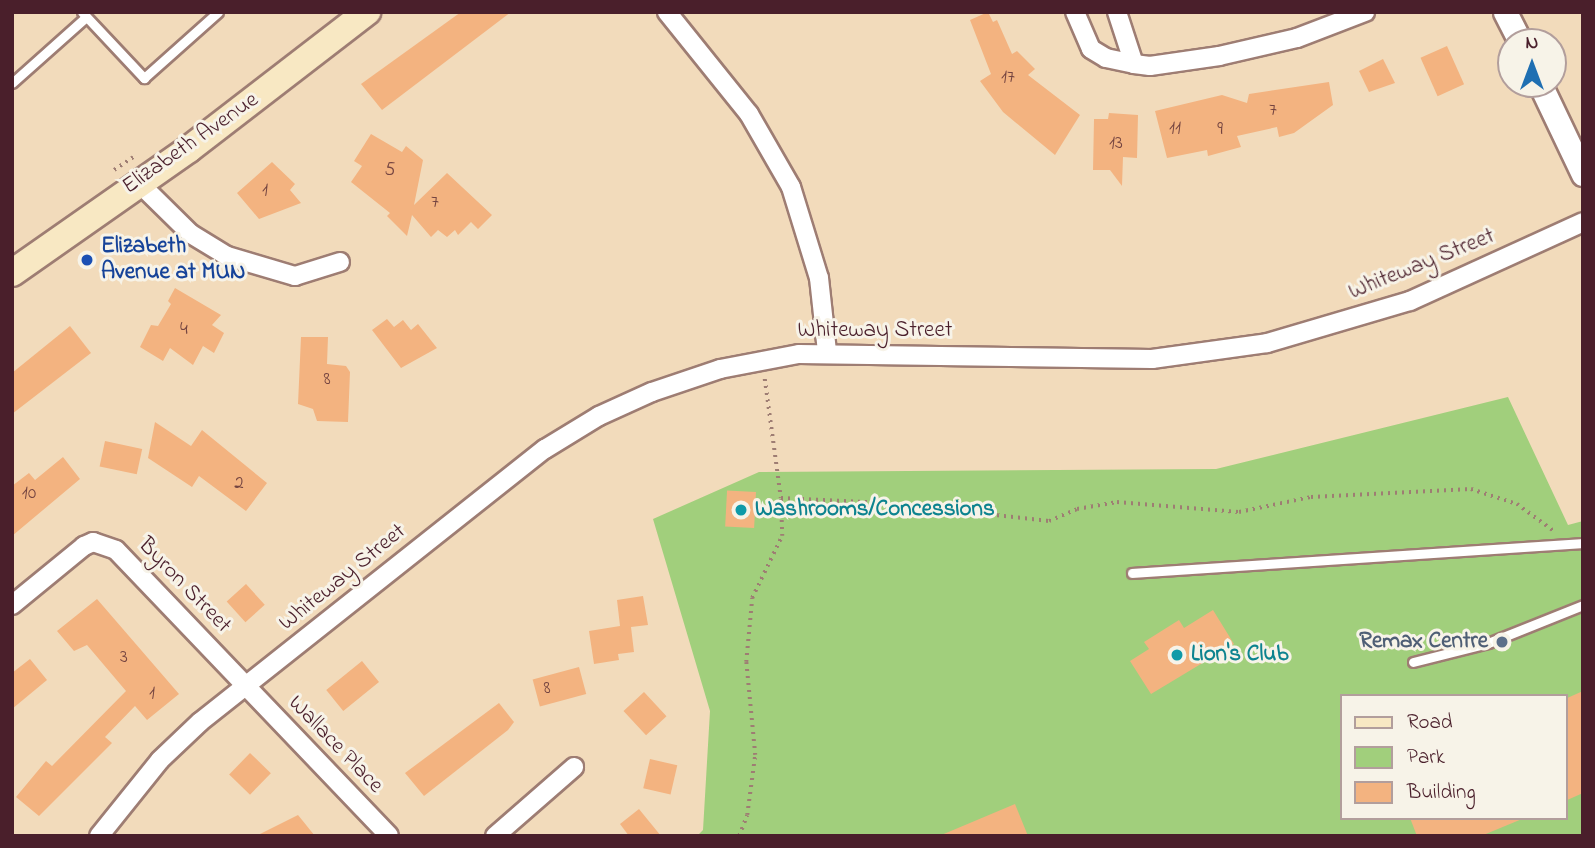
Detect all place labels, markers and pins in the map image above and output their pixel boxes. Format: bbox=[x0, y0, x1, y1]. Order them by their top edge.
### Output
place label: Elizabeth Avenue at MUN bbox=[101, 233, 245, 287]
marker: Elizabeth Avenue at MUN bbox=[79, 252, 95, 268]
place label: Washrooms/Concessions bbox=[755, 496, 995, 524]
marker: Washrooms/Concessions bbox=[733, 502, 749, 518]
place label: Remax Centre bbox=[1359, 628, 1488, 656]
marker: Remax Centre bbox=[1494, 634, 1510, 650]
place label: Lion's Club bbox=[1191, 641, 1289, 669]
marker: Lion's Club bbox=[1169, 647, 1185, 663]

